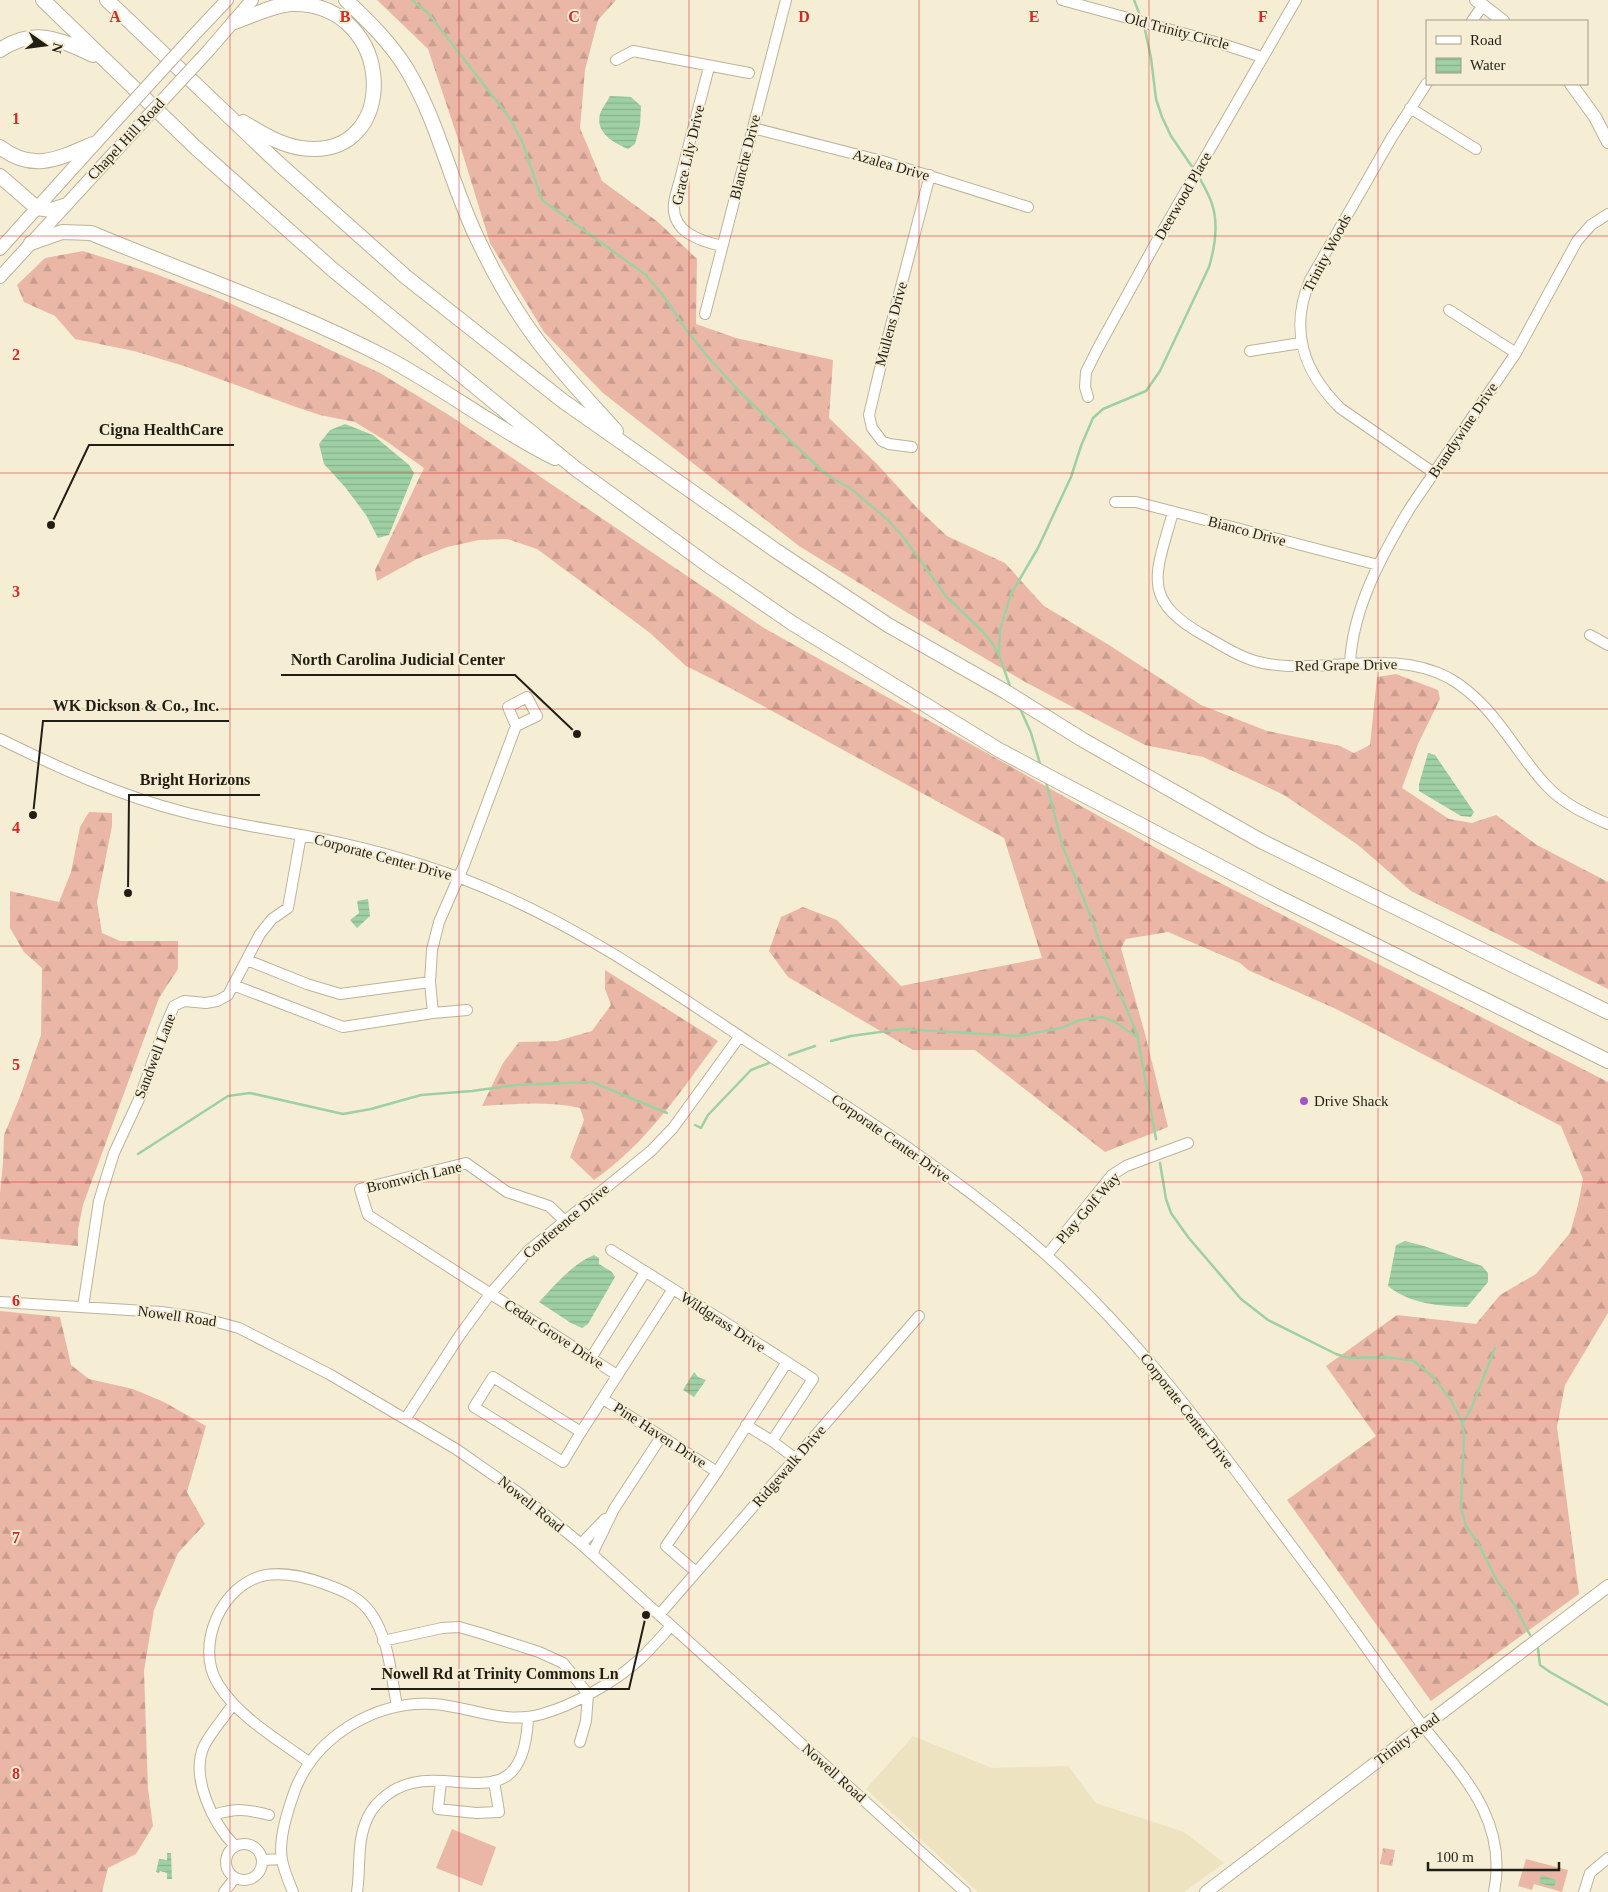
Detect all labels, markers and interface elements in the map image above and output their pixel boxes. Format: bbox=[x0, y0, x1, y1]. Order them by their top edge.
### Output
text: A bbox=[109, 8, 121, 25]
text: B bbox=[340, 8, 351, 25]
text: C bbox=[568, 8, 580, 25]
text: D bbox=[798, 8, 810, 25]
text: E bbox=[1029, 8, 1039, 25]
text: F bbox=[1258, 8, 1268, 25]
street label: Old Trinity Circle bbox=[1123, 9, 1231, 53]
north arrow bbox=[20, 20, 70, 70]
legend bbox=[1426, 20, 1588, 85]
text: Road bbox=[1470, 32, 1502, 48]
text: N bbox=[49, 41, 66, 55]
text: Water bbox=[1470, 57, 1505, 73]
street label: Chapel Hill Road bbox=[84, 95, 168, 183]
street label: Grace Lily Drive bbox=[669, 103, 707, 207]
text: 1 bbox=[12, 110, 20, 127]
street label: Blanche Drive bbox=[727, 113, 763, 201]
street label: Azalea Drive bbox=[851, 146, 932, 184]
street label: Deerwood Place bbox=[1151, 149, 1215, 243]
street label: Trinity Woods bbox=[1300, 211, 1354, 295]
street label: Mullens Drive bbox=[872, 280, 910, 368]
text: 2 bbox=[12, 346, 20, 363]
street label: Brandywine Drive bbox=[1425, 379, 1501, 481]
callout: Cigna HealthCare bbox=[89, 414, 234, 445]
text: Cigna HealthCare bbox=[99, 421, 223, 439]
street label: Bianco Drive bbox=[1206, 513, 1288, 549]
text: 3 bbox=[12, 583, 20, 600]
callout: North Carolina Judicial Center bbox=[281, 644, 515, 675]
text: North Carolina Judicial Center bbox=[291, 651, 505, 668]
street label: Red Grape Drive bbox=[1295, 656, 1398, 674]
callout: WK Dickson & Co., Inc. bbox=[43, 690, 229, 721]
text: WK Dickson & Co., Inc. bbox=[53, 697, 219, 714]
callout: Bright Horizons bbox=[129, 764, 260, 795]
text: Bright Horizons bbox=[140, 771, 250, 789]
text: 4 bbox=[12, 819, 20, 836]
street label: Corporate Center Drive bbox=[313, 831, 454, 883]
street label: Sandwell Lane bbox=[131, 1011, 179, 1101]
text: 5 bbox=[12, 1056, 20, 1073]
street label: Corporate Center Drive bbox=[828, 1091, 954, 1185]
place label: Drive Shack bbox=[1314, 1093, 1389, 1109]
marker: Drive Shack bbox=[1298, 1095, 1310, 1107]
street label: Bromwich Lane bbox=[365, 1158, 463, 1196]
street label: Play Golf Way bbox=[1053, 1169, 1123, 1247]
street label: Conference Drive bbox=[520, 1180, 612, 1262]
street label: Wildgrass Drive bbox=[677, 1289, 769, 1356]
text: 6 bbox=[12, 1292, 20, 1309]
street label: Cedar Grove Drive bbox=[501, 1296, 607, 1372]
street label: Nowell Road bbox=[136, 1303, 218, 1330]
street label: Corporate Center Drive bbox=[1137, 1350, 1237, 1472]
street label: Pine Haven Drive bbox=[611, 1399, 710, 1471]
street label: Ridgewalk Drive bbox=[749, 1422, 829, 1510]
street label: Nowell Road bbox=[495, 1473, 567, 1536]
text: 7 bbox=[12, 1529, 20, 1546]
callout: Nowell Rd at Trinity Commons Ln bbox=[371, 1658, 629, 1689]
text: Nowell Rd at Trinity Commons Ln bbox=[381, 1665, 619, 1683]
street label: Trinity Road bbox=[1372, 1709, 1443, 1768]
street label: Nowell Road bbox=[799, 1740, 869, 1806]
text: 8 bbox=[12, 1765, 20, 1782]
scale bar bbox=[1428, 1840, 1559, 1872]
text: 100 m bbox=[1436, 1849, 1474, 1865]

